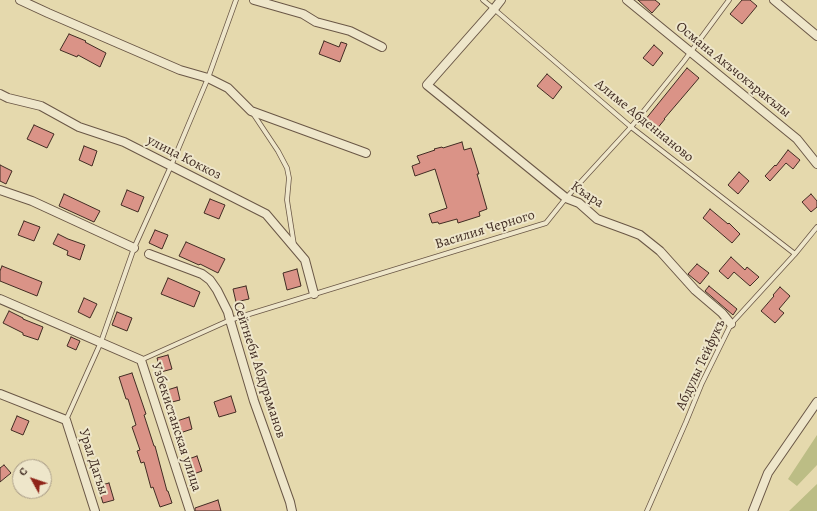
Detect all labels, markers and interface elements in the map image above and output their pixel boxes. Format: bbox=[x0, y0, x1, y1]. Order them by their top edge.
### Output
street label: Османа Акъчокъракълы bbox=[672, 18, 794, 122]
street label: Алиме Абденнаново bbox=[591, 76, 697, 166]
street label: улица Коккоз bbox=[144, 132, 224, 184]
street label: Къара bbox=[567, 178, 607, 212]
street label: Василия Черного bbox=[433, 207, 537, 253]
street label: Сейтнеби Абдураманов bbox=[229, 300, 289, 440]
street label: Абдулы Тейфукъ bbox=[673, 317, 729, 413]
street label: Узбекистанская улица bbox=[147, 360, 205, 494]
street label: Урал Дагъы bbox=[74, 427, 112, 497]
north arrow bbox=[12, 459, 52, 499]
text: С bbox=[15, 464, 31, 479]

